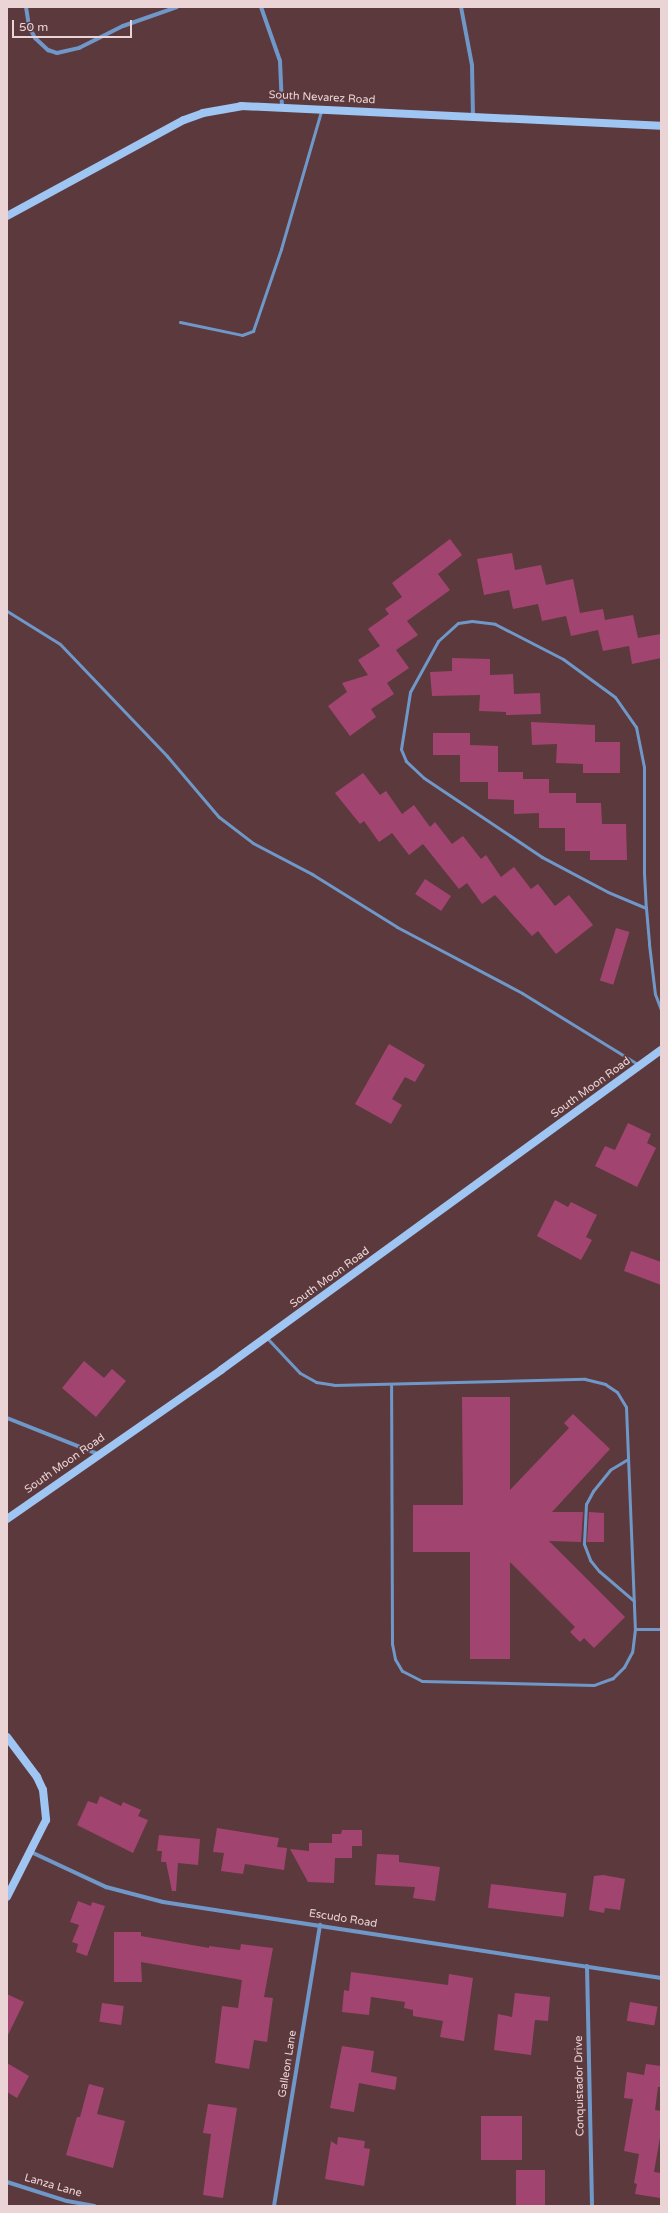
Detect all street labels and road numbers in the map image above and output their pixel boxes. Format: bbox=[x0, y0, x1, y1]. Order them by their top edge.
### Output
street label: South Nevarez Road bbox=[268, 89, 376, 107]
street label: South Moon Road bbox=[549, 1055, 633, 1121]
street label: South Moon Road bbox=[288, 1245, 372, 1311]
street label: South Moon Road bbox=[22, 1431, 108, 1497]
street label: Escudo Road bbox=[308, 1907, 378, 1931]
street label: Galleon Lane bbox=[276, 2029, 300, 2099]
street label: Conquistador Drive bbox=[573, 2036, 587, 2136]
street label: Lanza Lane bbox=[23, 2171, 83, 2201]

